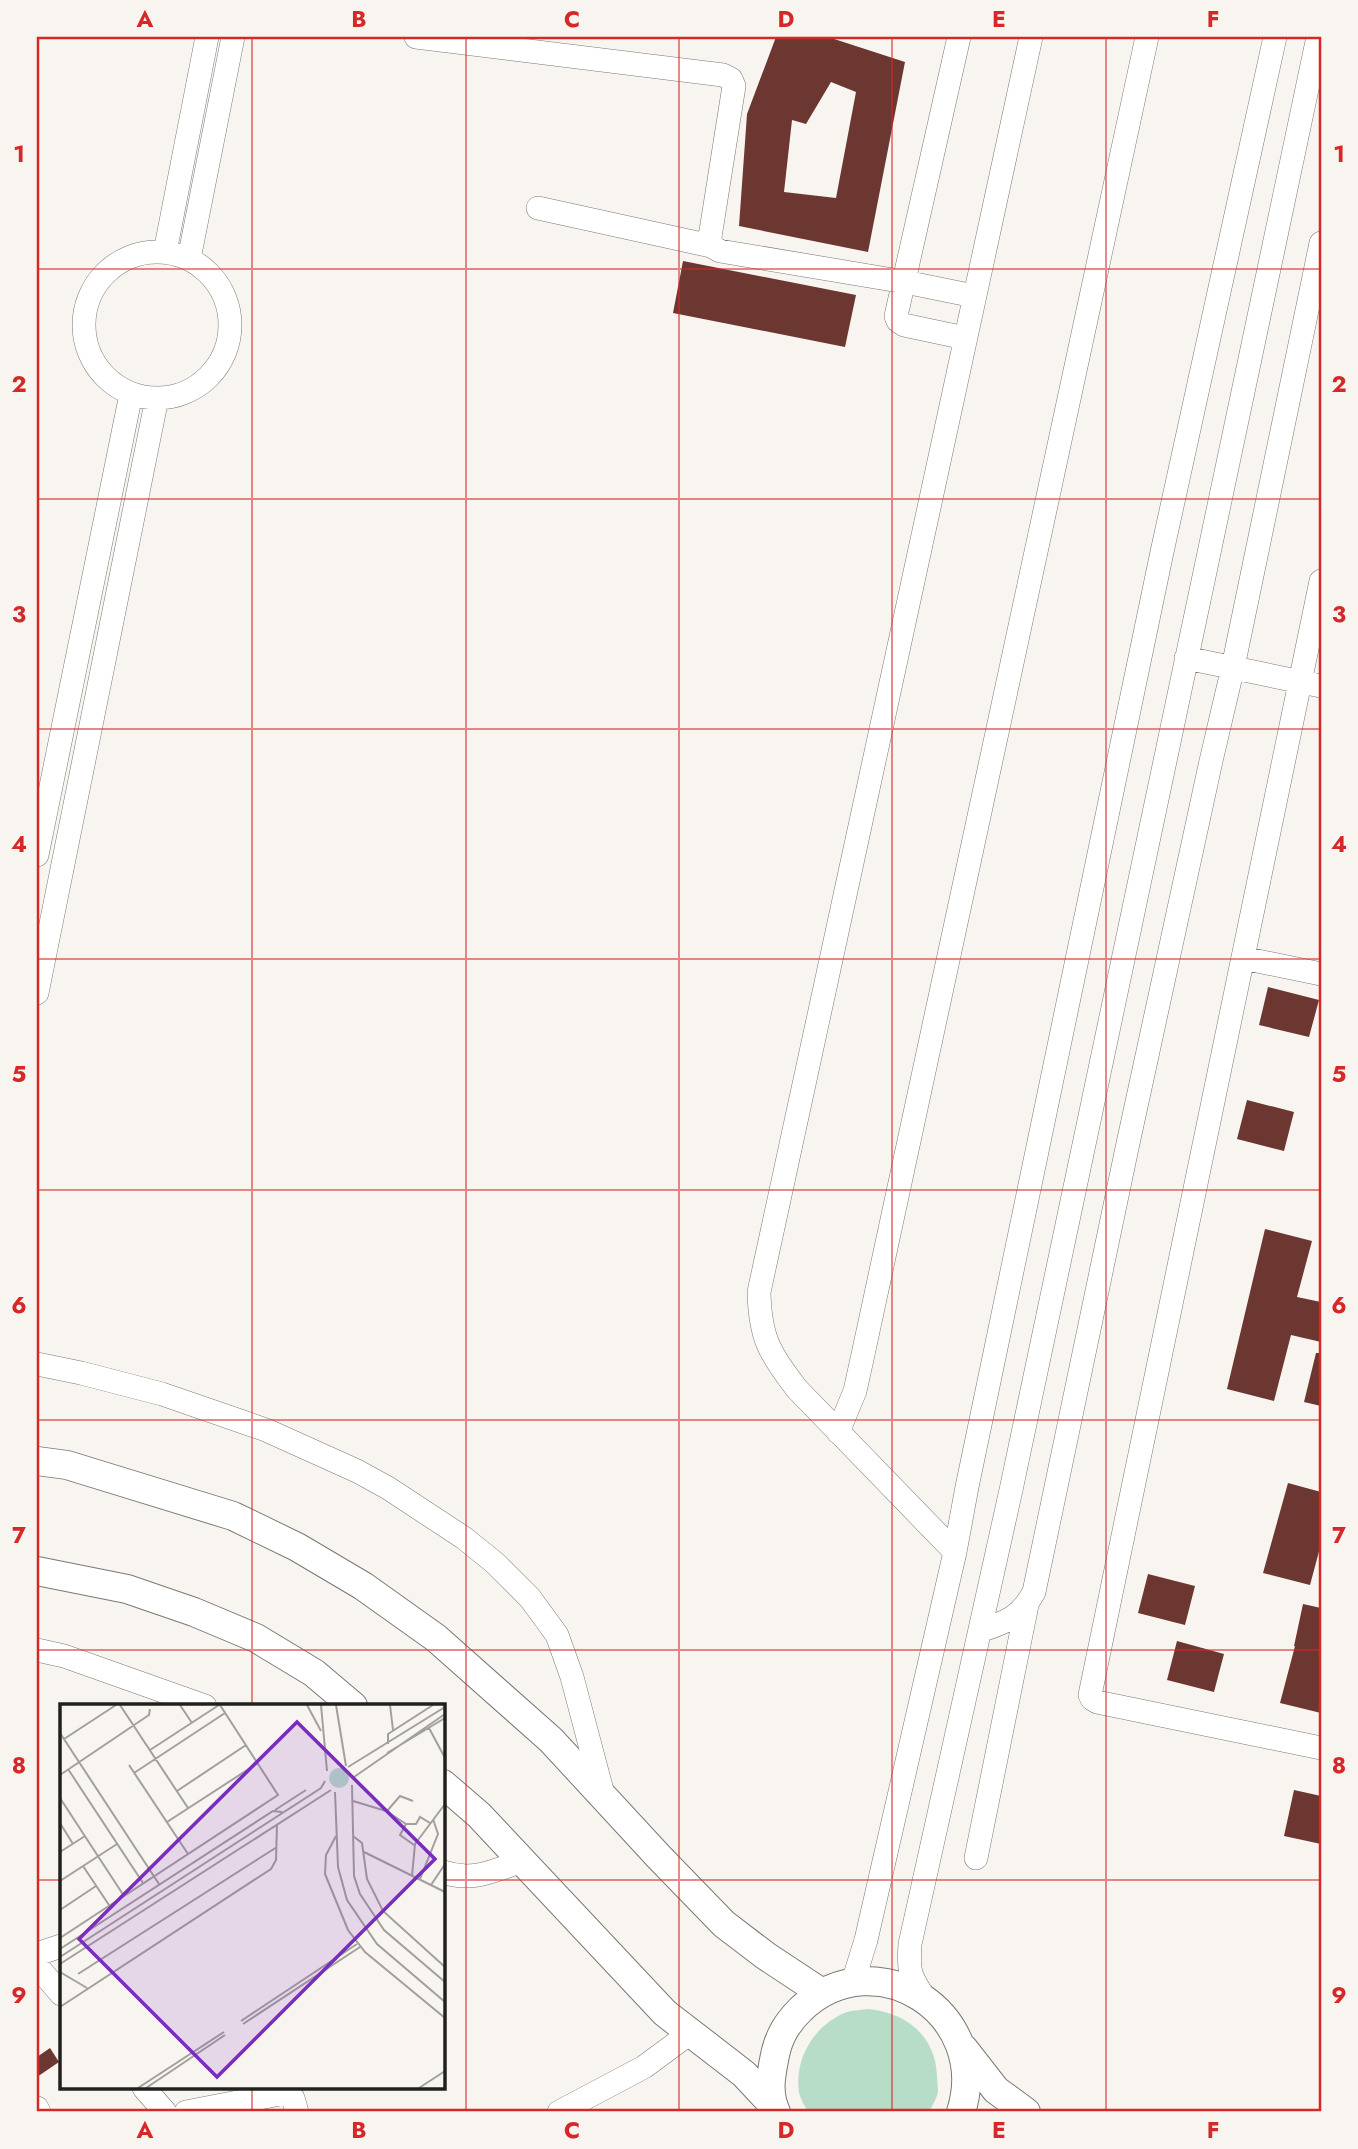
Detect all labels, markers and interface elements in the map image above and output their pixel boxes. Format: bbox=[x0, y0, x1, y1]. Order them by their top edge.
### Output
text: A bbox=[136, 2, 154, 36]
text: B bbox=[351, 2, 367, 36]
text: C bbox=[564, 2, 580, 36]
text: D bbox=[778, 2, 795, 36]
text: E bbox=[992, 2, 1006, 36]
text: F bbox=[1207, 2, 1219, 36]
text: 1 bbox=[13, 137, 25, 171]
text: 1 bbox=[1333, 137, 1345, 171]
text: 2 bbox=[11, 367, 27, 401]
text: 2 bbox=[1331, 367, 1347, 401]
text: 3 bbox=[12, 597, 26, 631]
text: 3 bbox=[1332, 597, 1346, 631]
text: 4 bbox=[11, 827, 27, 861]
text: 4 bbox=[1331, 827, 1347, 861]
text: 5 bbox=[12, 1057, 26, 1091]
text: 5 bbox=[1332, 1057, 1346, 1091]
text: 6 bbox=[11, 1288, 27, 1322]
text: 6 bbox=[1331, 1288, 1347, 1322]
text: 7 bbox=[12, 1518, 26, 1552]
text: 7 bbox=[1332, 1518, 1346, 1552]
inset map bbox=[60, 1704, 444, 2090]
text: 8 bbox=[12, 1748, 26, 1782]
text: 8 bbox=[1332, 1748, 1346, 1782]
text: 9 bbox=[11, 1978, 27, 2012]
text: 9 bbox=[1331, 1978, 1347, 2012]
text: A bbox=[136, 2113, 154, 2147]
text: B bbox=[351, 2113, 367, 2147]
text: C bbox=[564, 2113, 580, 2147]
text: D bbox=[778, 2113, 795, 2147]
text: E bbox=[992, 2113, 1006, 2147]
text: F bbox=[1207, 2113, 1219, 2147]

